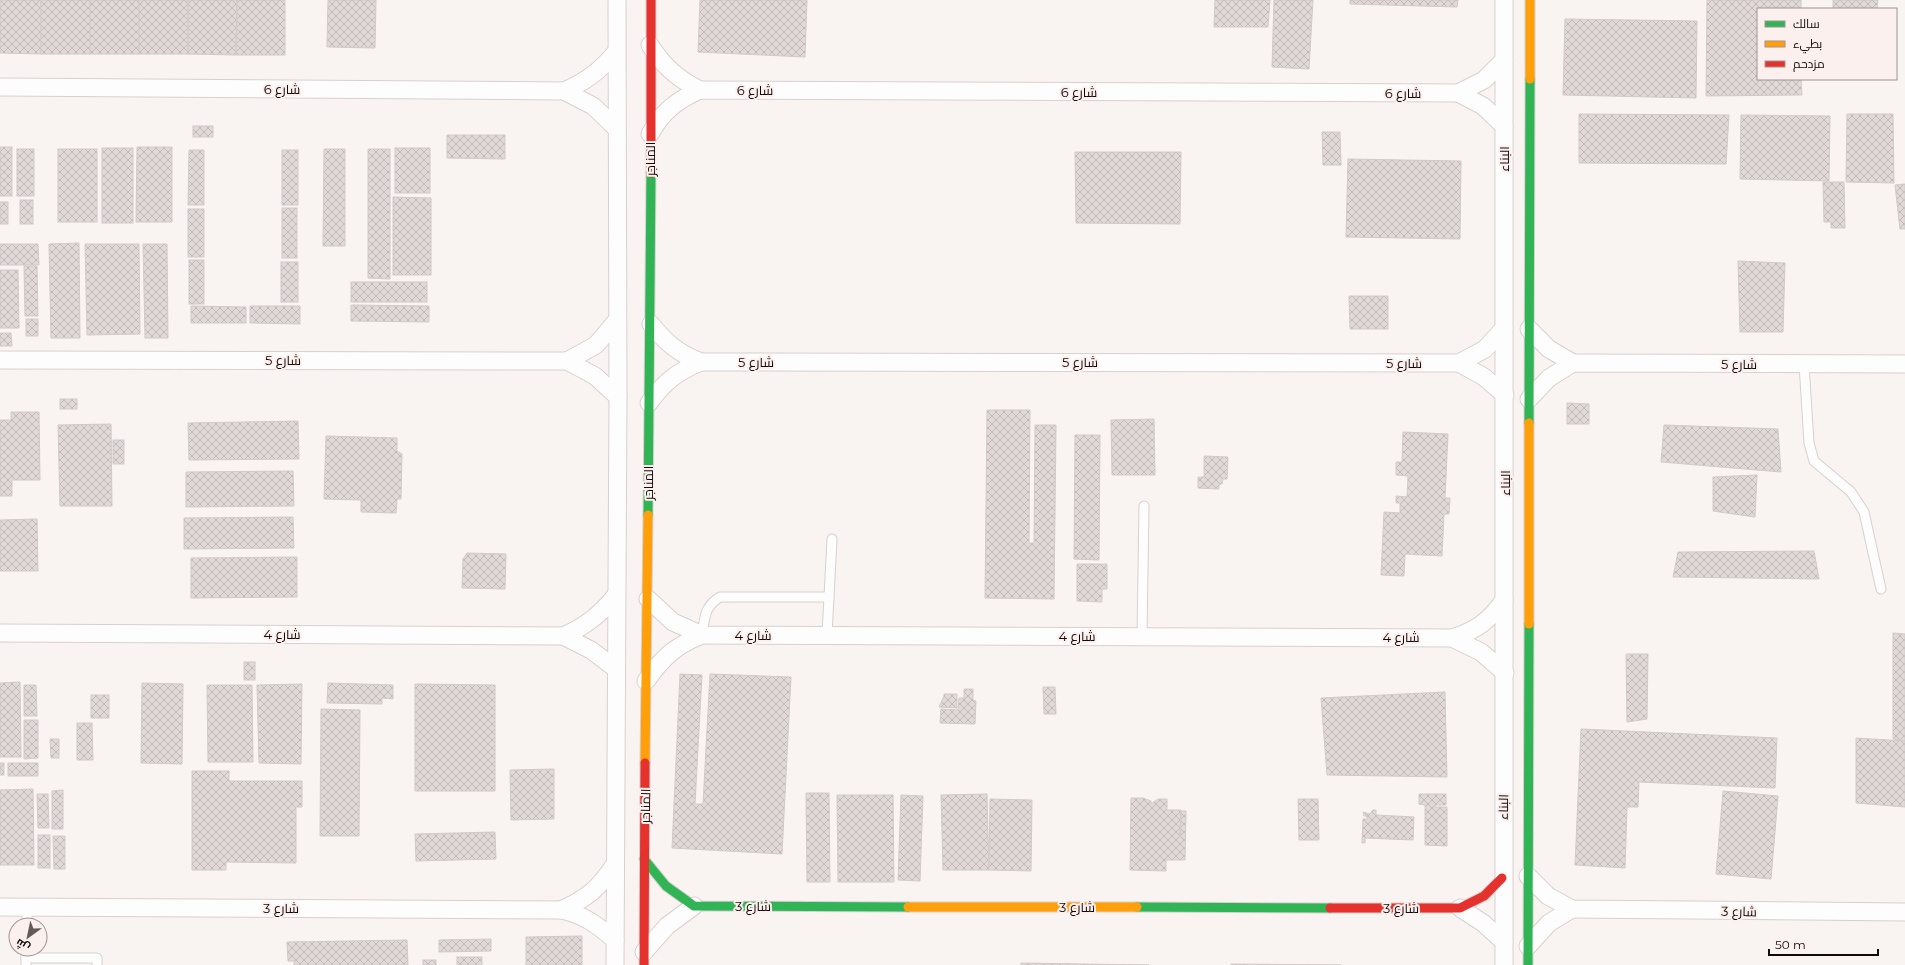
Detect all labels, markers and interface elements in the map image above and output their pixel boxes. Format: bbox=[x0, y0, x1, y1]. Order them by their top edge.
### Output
legend bbox=[1757, 8, 1897, 80]
text: سالك bbox=[1793, 16, 1820, 31]
text: بطيء bbox=[1793, 36, 1822, 54]
text: مزدحم bbox=[1793, 56, 1825, 72]
street label: شارع 6 bbox=[264, 81, 300, 98]
street label: شارع 6 bbox=[737, 82, 773, 99]
street label: شارع 6 bbox=[1061, 84, 1097, 101]
street label: شارع 6 bbox=[1385, 85, 1421, 102]
street label: المناجر bbox=[642, 142, 658, 177]
street label: البناء bbox=[1496, 146, 1512, 172]
street label: شارع 5 bbox=[265, 352, 301, 369]
street label: شارع 5 bbox=[738, 354, 774, 371]
street label: شارع 5 bbox=[1062, 354, 1098, 371]
street label: شارع 5 bbox=[1386, 355, 1422, 372]
street label: شارع 5 bbox=[1721, 356, 1757, 373]
street label: المناجر bbox=[640, 466, 656, 501]
street label: البناء bbox=[1497, 470, 1513, 496]
street label: شارع 4 bbox=[263, 626, 301, 643]
street label: شارع 4 bbox=[734, 627, 772, 644]
street label: شارع 4 bbox=[1058, 628, 1096, 645]
street label: شارع 4 bbox=[1382, 629, 1420, 646]
street label: المناجر bbox=[637, 789, 653, 824]
street label: البناء bbox=[1495, 794, 1511, 820]
street label: شارع 3 bbox=[735, 898, 771, 915]
street label: شارع 3 bbox=[1059, 899, 1095, 916]
street label: شارع 3 bbox=[263, 900, 299, 917]
street label: شارع 3 bbox=[1383, 900, 1419, 917]
street label: شارع 3 bbox=[1721, 903, 1757, 920]
north arrow bbox=[8, 917, 48, 957]
scale bar bbox=[1769, 931, 1878, 957]
text: ش bbox=[13, 936, 32, 955]
text: 50 m bbox=[1775, 937, 1806, 952]

